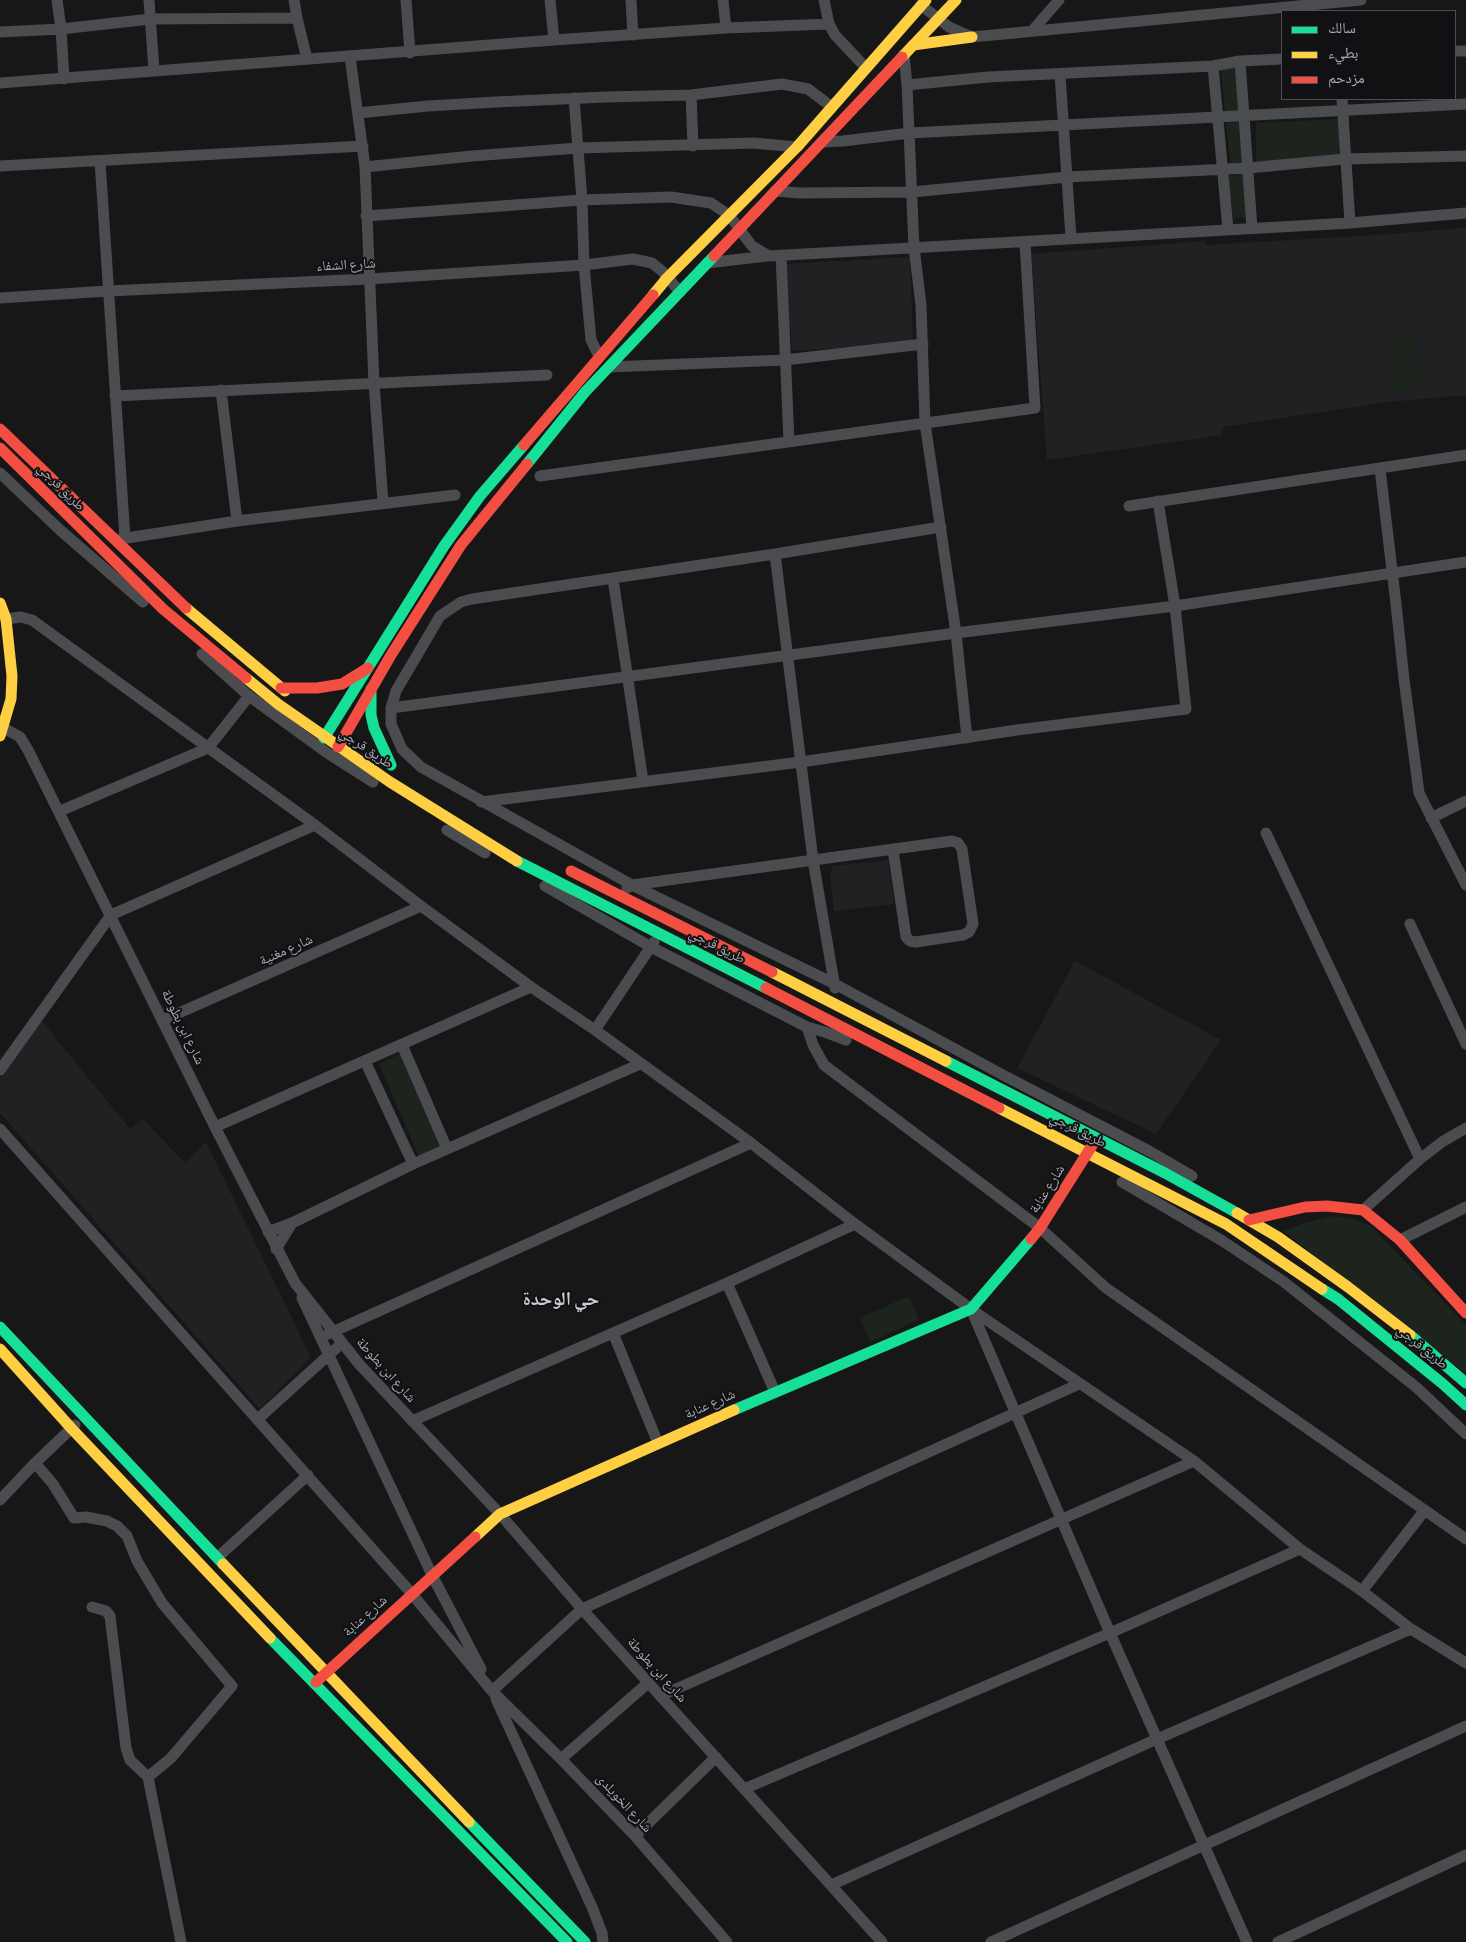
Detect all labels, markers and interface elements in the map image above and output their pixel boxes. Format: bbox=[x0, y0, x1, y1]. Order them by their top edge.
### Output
legend bbox=[1281, 10, 1456, 100]
text: سالك bbox=[1328, 21, 1356, 36]
text: بطيء bbox=[1328, 46, 1358, 61]
text: مزدحم bbox=[1328, 71, 1365, 86]
street label: شارع الشفاء bbox=[316, 255, 376, 275]
street label: طريق قرجي bbox=[33, 459, 89, 515]
street label: طريق قرجي bbox=[336, 724, 396, 772]
street label: طريق قرجي bbox=[686, 925, 748, 967]
street label: شارع مغنية bbox=[257, 931, 315, 969]
street label: شارع ابن بطوطة bbox=[158, 987, 208, 1067]
street label: طريق قرجي bbox=[1047, 1109, 1109, 1151]
street label: شارع عنابة bbox=[1026, 1162, 1068, 1216]
district label: حي الوحدة bbox=[523, 1288, 599, 1310]
street label: طريق قرجي bbox=[1393, 1321, 1451, 1373]
street label: شارع ابن بطوطة bbox=[353, 1334, 419, 1406]
street label: شارع عنابة bbox=[682, 1385, 738, 1423]
street label: شارع عنابة bbox=[339, 1592, 391, 1640]
street label: شارع ابن بطوطة bbox=[624, 1634, 690, 1706]
street label: شارع الخويلدى bbox=[592, 1770, 656, 1836]

